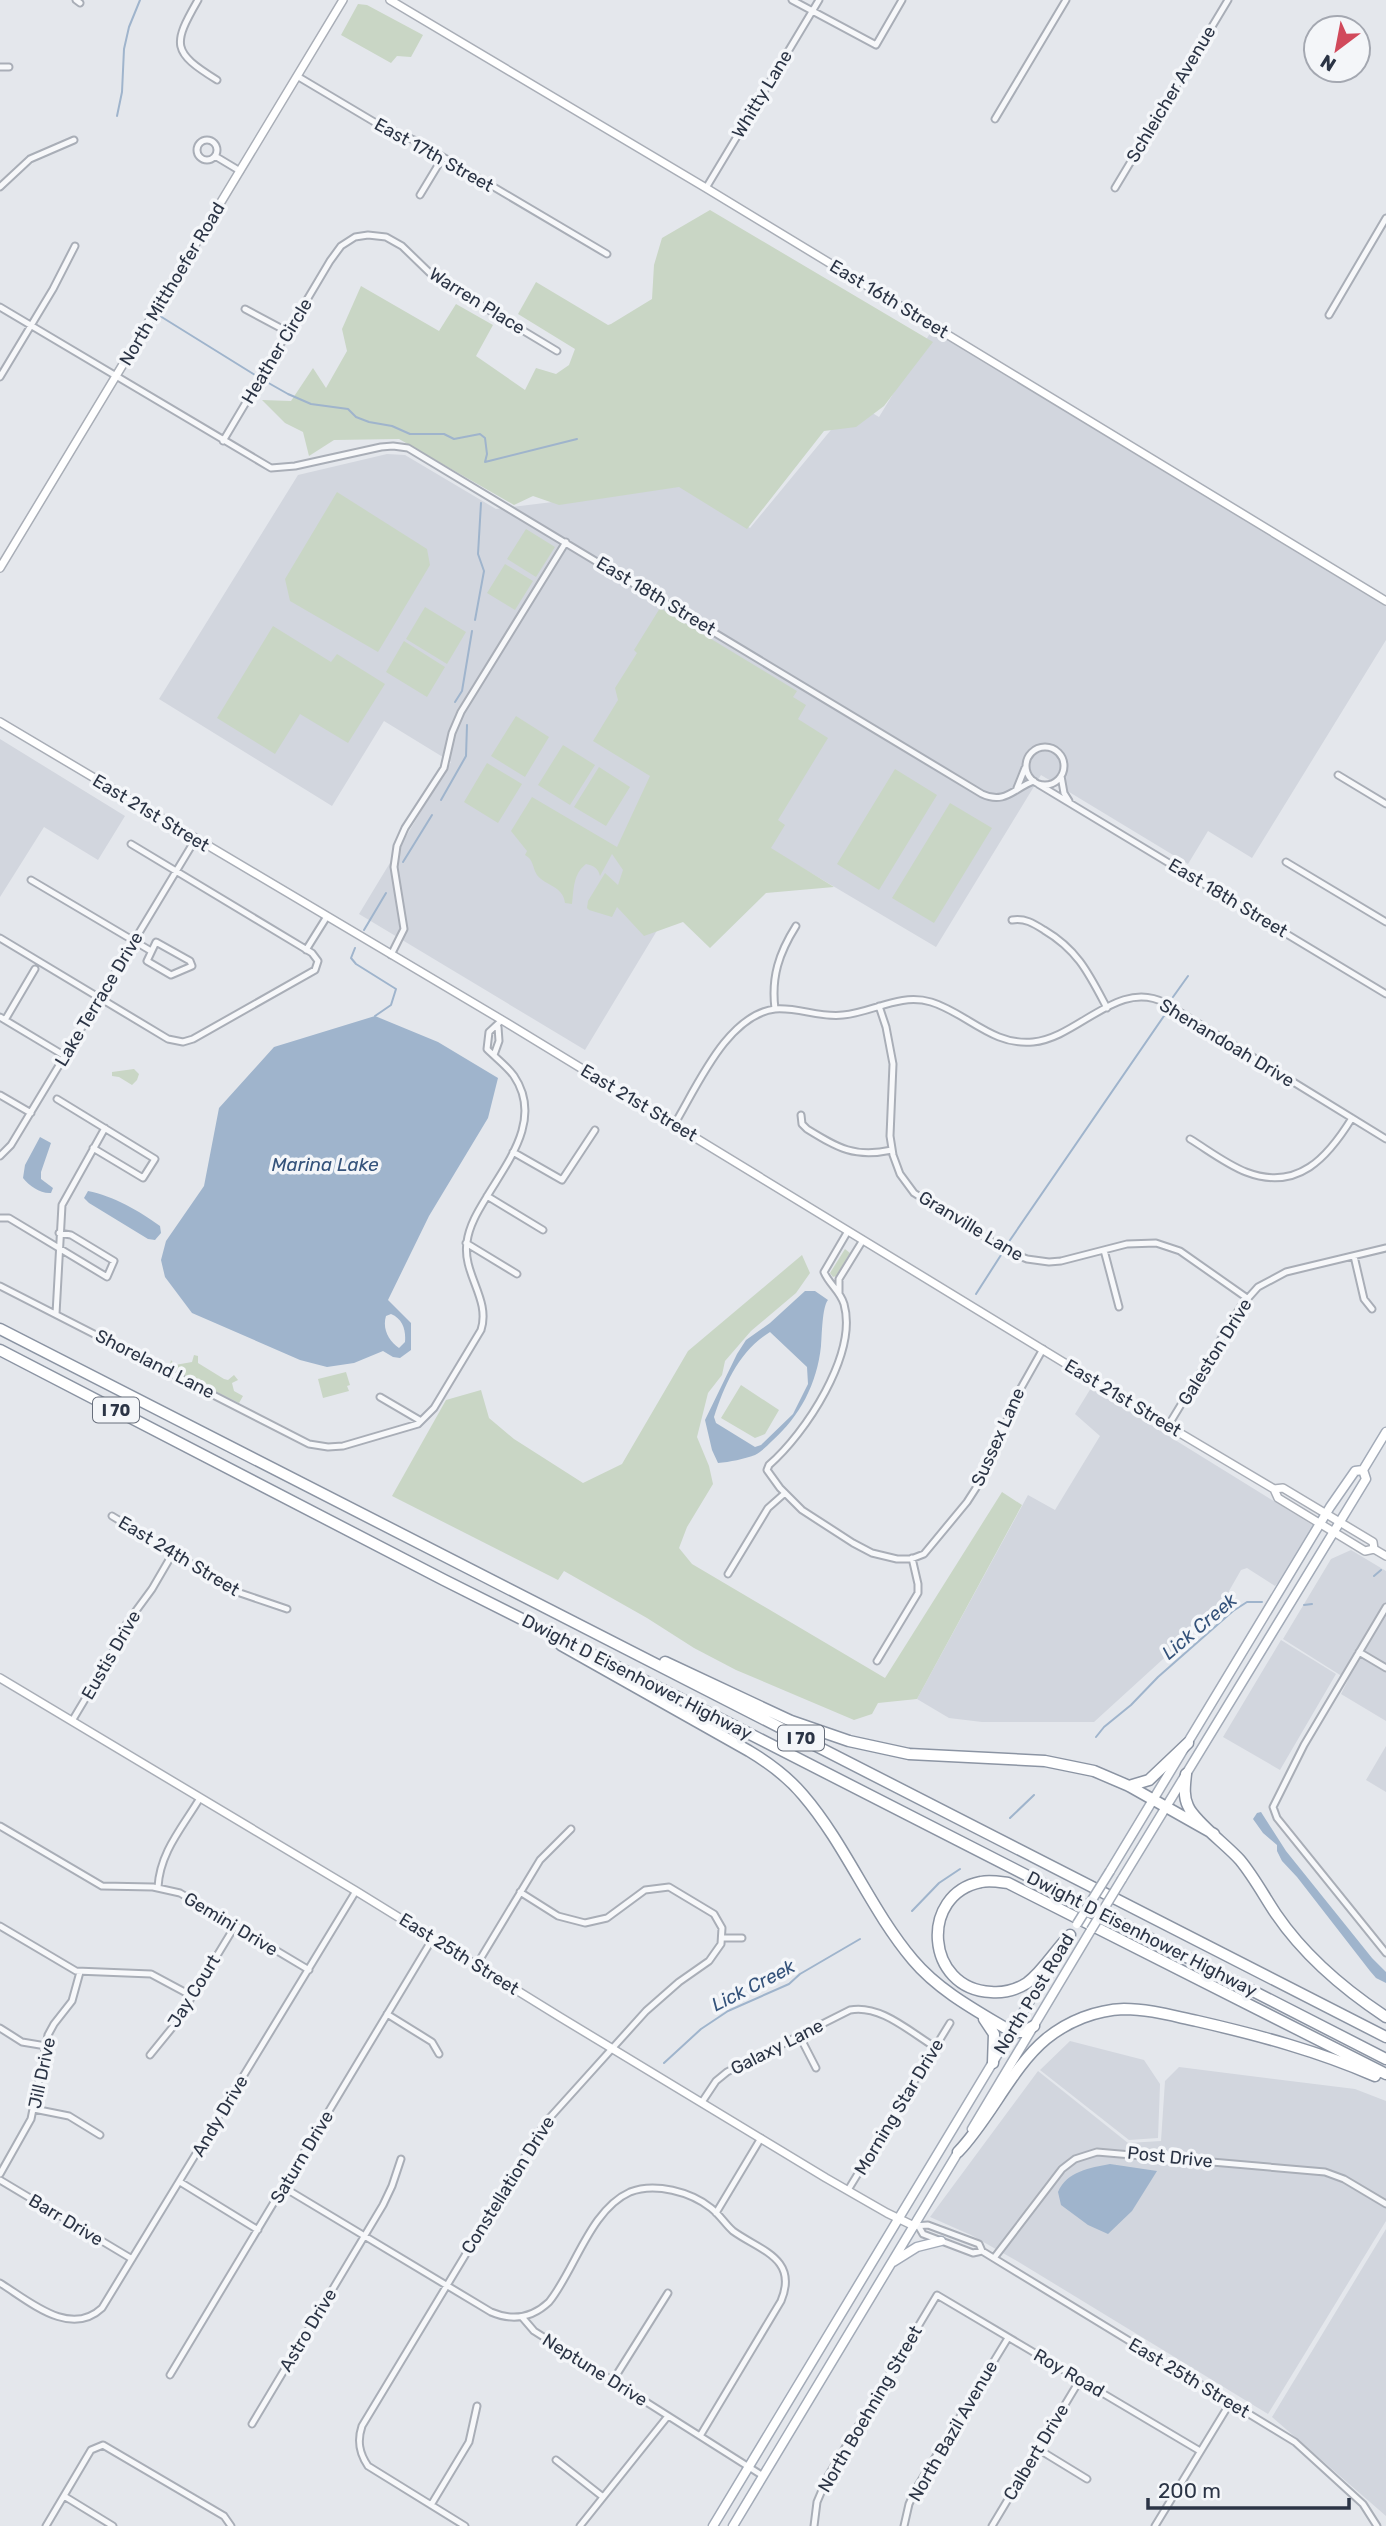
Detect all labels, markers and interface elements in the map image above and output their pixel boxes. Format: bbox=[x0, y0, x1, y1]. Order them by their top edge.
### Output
north arrow bbox=[1302, 14, 1372, 84]
street label: Schleicher Avenue bbox=[1122, 22, 1220, 166]
street label: Whitty Lane bbox=[727, 46, 797, 142]
text: N bbox=[1316, 50, 1340, 76]
street label: East 17th Street bbox=[371, 113, 497, 197]
street label: North Mitthoefer Road bbox=[115, 198, 229, 370]
street label: East 16th Street bbox=[826, 255, 952, 343]
street label: Warren Place bbox=[425, 263, 529, 339]
street label: Heather Circle bbox=[237, 294, 317, 408]
street label: East 18th Street bbox=[592, 552, 720, 640]
street label: East 21st Street bbox=[89, 769, 213, 857]
street label: East 18th Street bbox=[1164, 854, 1292, 942]
street label: Lake Terrace Drive bbox=[50, 928, 148, 1070]
street label: Shenandoah Drive bbox=[1155, 994, 1299, 1092]
street label: East 21st Street bbox=[577, 1059, 701, 1147]
water label: Marina Lake bbox=[271, 1153, 379, 1176]
street label: Granville Lane bbox=[915, 1186, 1027, 1266]
street label: Galeston Drive bbox=[1173, 1295, 1257, 1409]
street label: Shoreland Lane bbox=[92, 1325, 218, 1403]
street label: East 21st Street bbox=[1061, 1354, 1185, 1442]
street label: Sussex Lane bbox=[967, 1384, 1029, 1490]
road number: I 70 bbox=[93, 1398, 139, 1422]
street label: East 24th Street bbox=[114, 1511, 244, 1601]
water label: Lick Creek bbox=[1157, 1588, 1242, 1664]
street label: Eustis Drive bbox=[77, 1607, 145, 1703]
street label: Dwight D Eisenhower Highway bbox=[518, 1609, 756, 1745]
road number: I 70 bbox=[778, 1726, 824, 1750]
street label: Dwight D Eisenhower Highway bbox=[1023, 1866, 1261, 2002]
street label: Gemini Drive bbox=[180, 1887, 282, 1961]
street label: East 25th Street bbox=[395, 1908, 523, 2000]
street label: North Post Road bbox=[989, 1930, 1079, 2058]
street label: Jay Court bbox=[163, 1950, 225, 2032]
water label: Lick Creek bbox=[708, 1955, 799, 2016]
street label: Galaxy Lane bbox=[727, 2014, 827, 2080]
street label: Jill Drive bbox=[24, 2035, 60, 2111]
street label: Morning Star Drive bbox=[850, 2035, 948, 2179]
street label: Andy Drive bbox=[187, 2071, 253, 2161]
street label: Saturn Drive bbox=[266, 2107, 338, 2207]
street label: Constellation Drive bbox=[457, 2112, 559, 2258]
street label: Post Drive bbox=[1126, 2142, 1214, 2172]
street label: Barr Drive bbox=[25, 2189, 107, 2251]
street label: Astro Drive bbox=[275, 2284, 341, 2376]
street label: North Boehning Street bbox=[813, 2322, 927, 2496]
street label: Neptune Drive bbox=[538, 2329, 652, 2411]
street label: East 25th Street bbox=[1125, 2333, 1253, 2423]
street label: Roy Road bbox=[1030, 2344, 1108, 2402]
street label: North Bazil Avenue bbox=[904, 2357, 1002, 2505]
street label: Calbert Drive bbox=[999, 2400, 1073, 2504]
scale bar bbox=[1148, 2466, 1349, 2510]
text: 200 m bbox=[1158, 2478, 1221, 2503]

